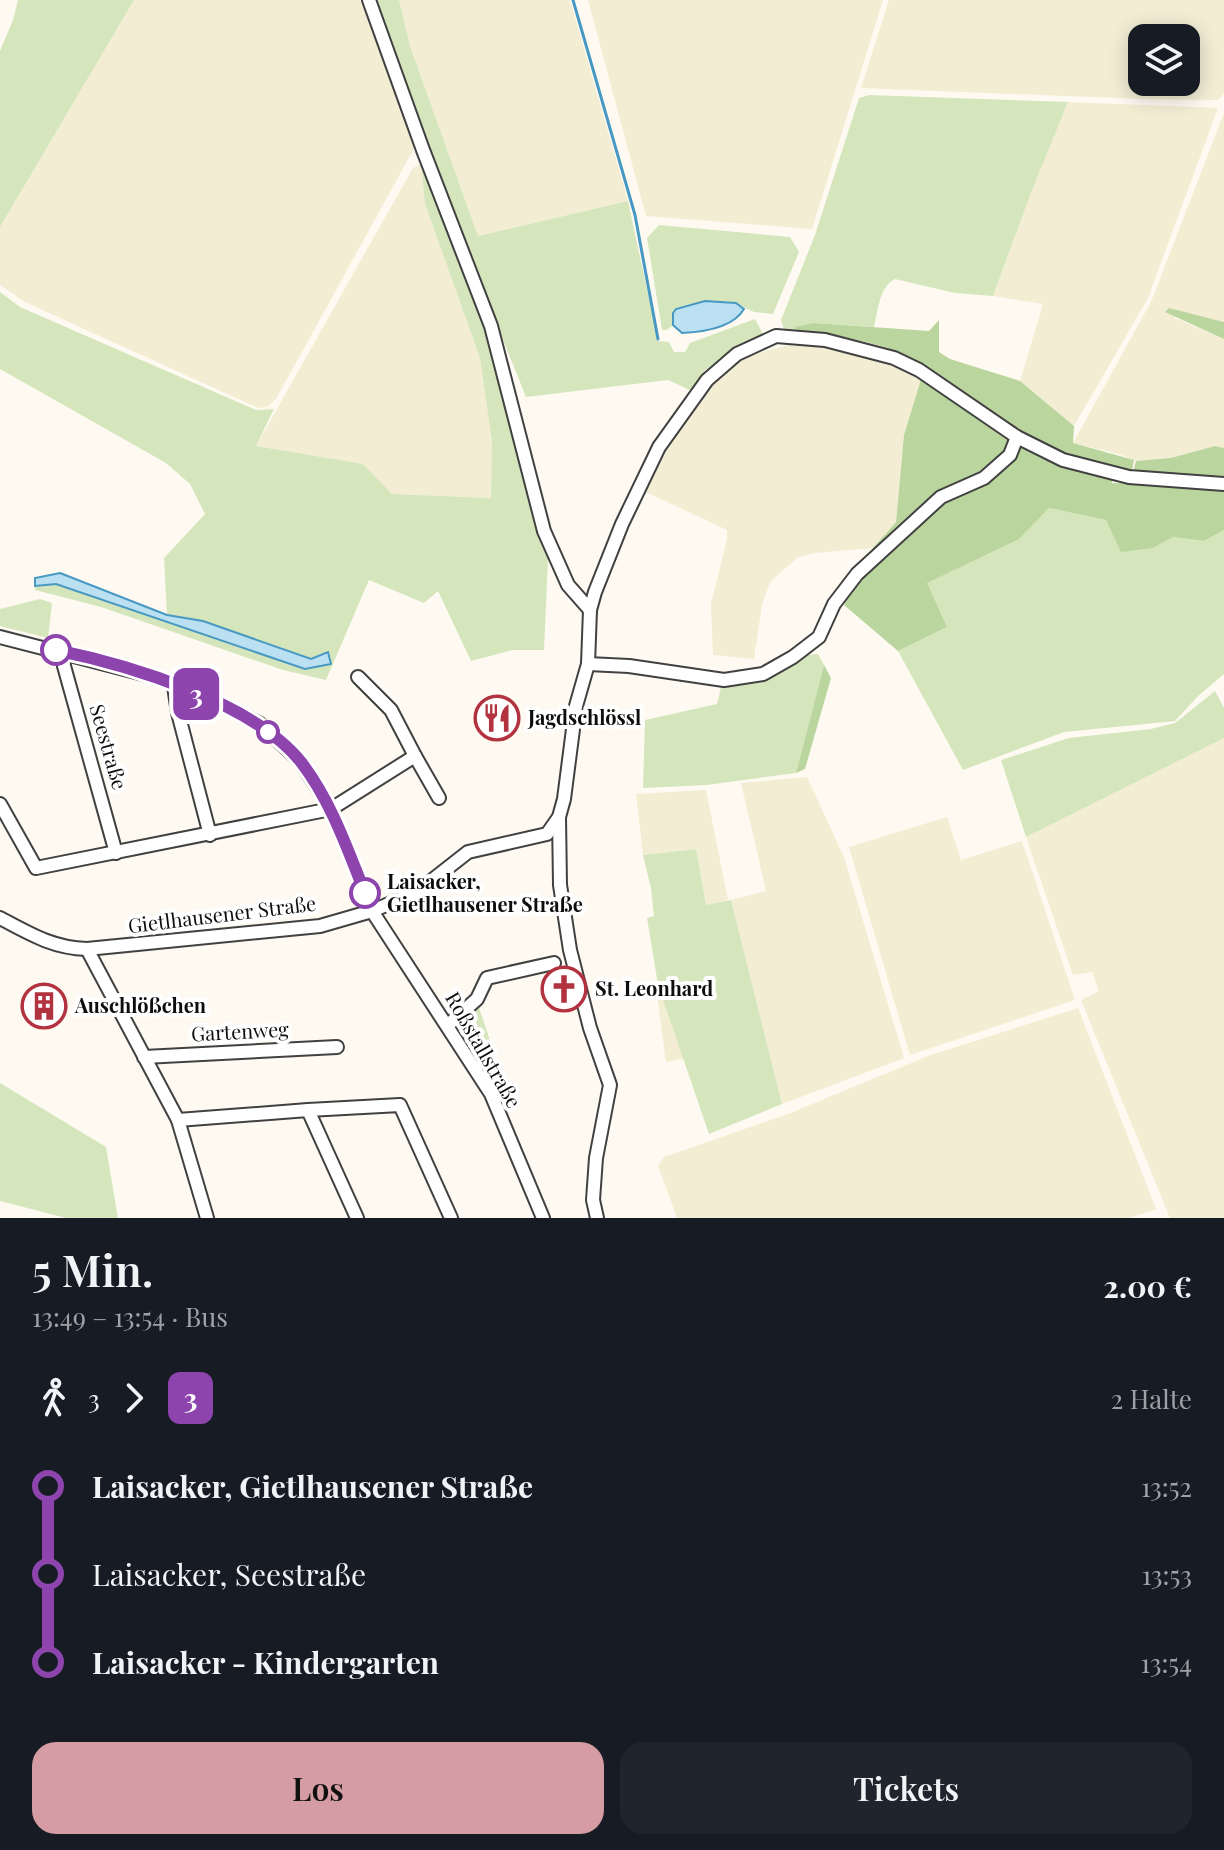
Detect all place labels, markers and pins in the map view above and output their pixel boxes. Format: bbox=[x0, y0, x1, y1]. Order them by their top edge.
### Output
unlabelled marker bbox=[41, 635, 71, 665]
restaurant icon: Jagdschlössl bbox=[473, 694, 521, 742]
place label: Jagdschlössl bbox=[527, 703, 641, 730]
unlabelled marker bbox=[257, 721, 279, 743]
place label: Laisacker, Gietlhausener Straße bbox=[387, 867, 583, 917]
marker: Laisacker, Gietlhausener Straße bbox=[350, 878, 380, 908]
church icon: St. Leonhard bbox=[540, 965, 588, 1013]
place label: St. Leonhard bbox=[595, 974, 713, 1001]
building icon: Auschlößchen bbox=[20, 982, 68, 1030]
place label: Auschlößchen bbox=[74, 991, 207, 1018]

